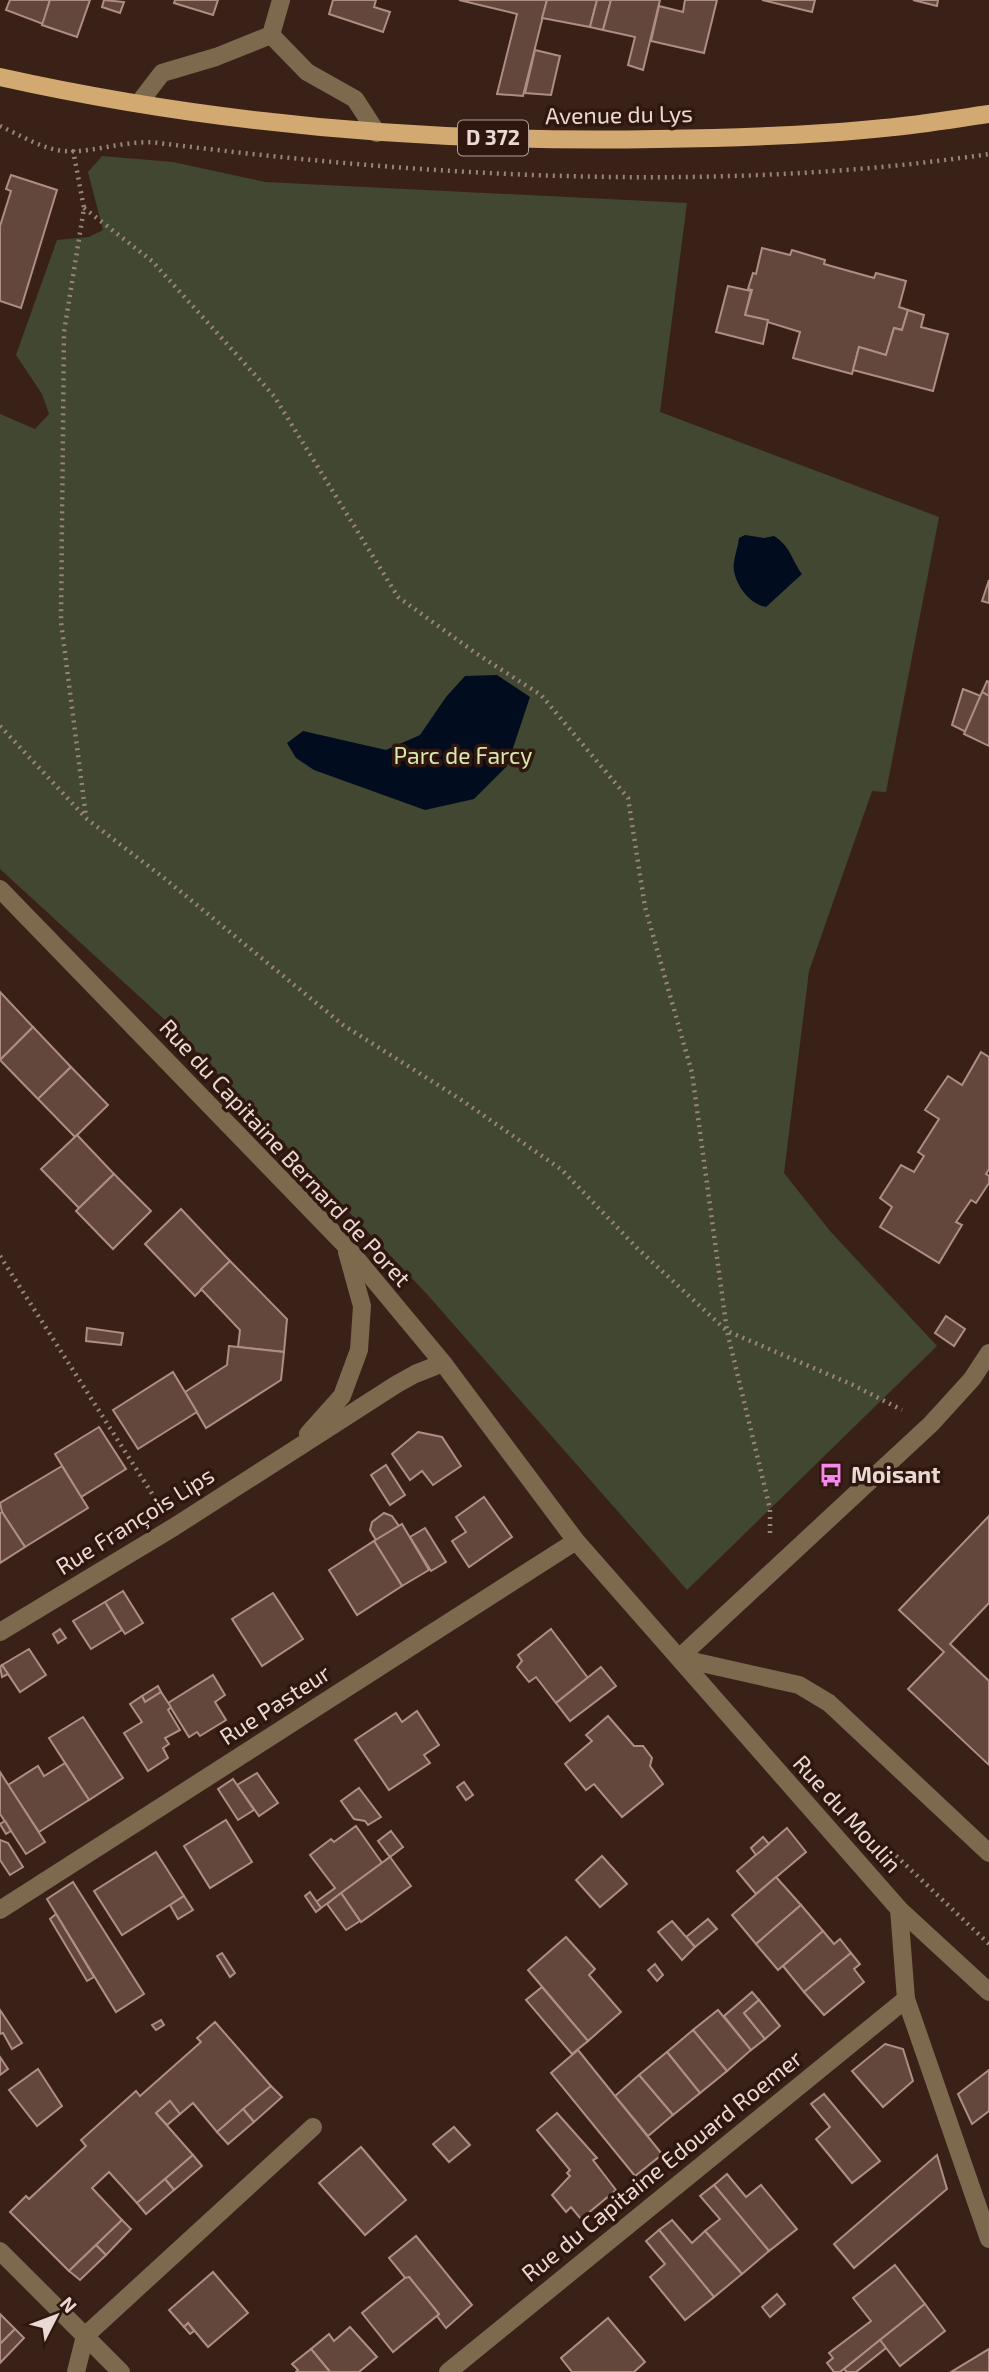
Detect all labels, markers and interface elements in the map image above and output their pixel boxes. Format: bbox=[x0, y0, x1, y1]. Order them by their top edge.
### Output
street label: Avenue du Lys bbox=[545, 99, 693, 129]
road number: D 372 bbox=[458, 120, 528, 156]
park label: Parc de Farcy bbox=[394, 741, 532, 769]
street label: Rue du Capitaine Bernard de Poret bbox=[154, 1013, 417, 1292]
street label: Rue François Lips bbox=[50, 1460, 219, 1581]
place label: Moisant bbox=[851, 1460, 941, 1488]
bus stop icon: Moisant bbox=[817, 1461, 845, 1489]
street label: Rue Pasteur bbox=[214, 1658, 335, 1750]
street label: Rue du Moulin bbox=[788, 1749, 908, 1878]
street label: Rue du Capitaine Edouard Roemer bbox=[516, 2043, 807, 2287]
north arrow bbox=[21, 2281, 91, 2351]
text: N bbox=[56, 2291, 82, 2317]

